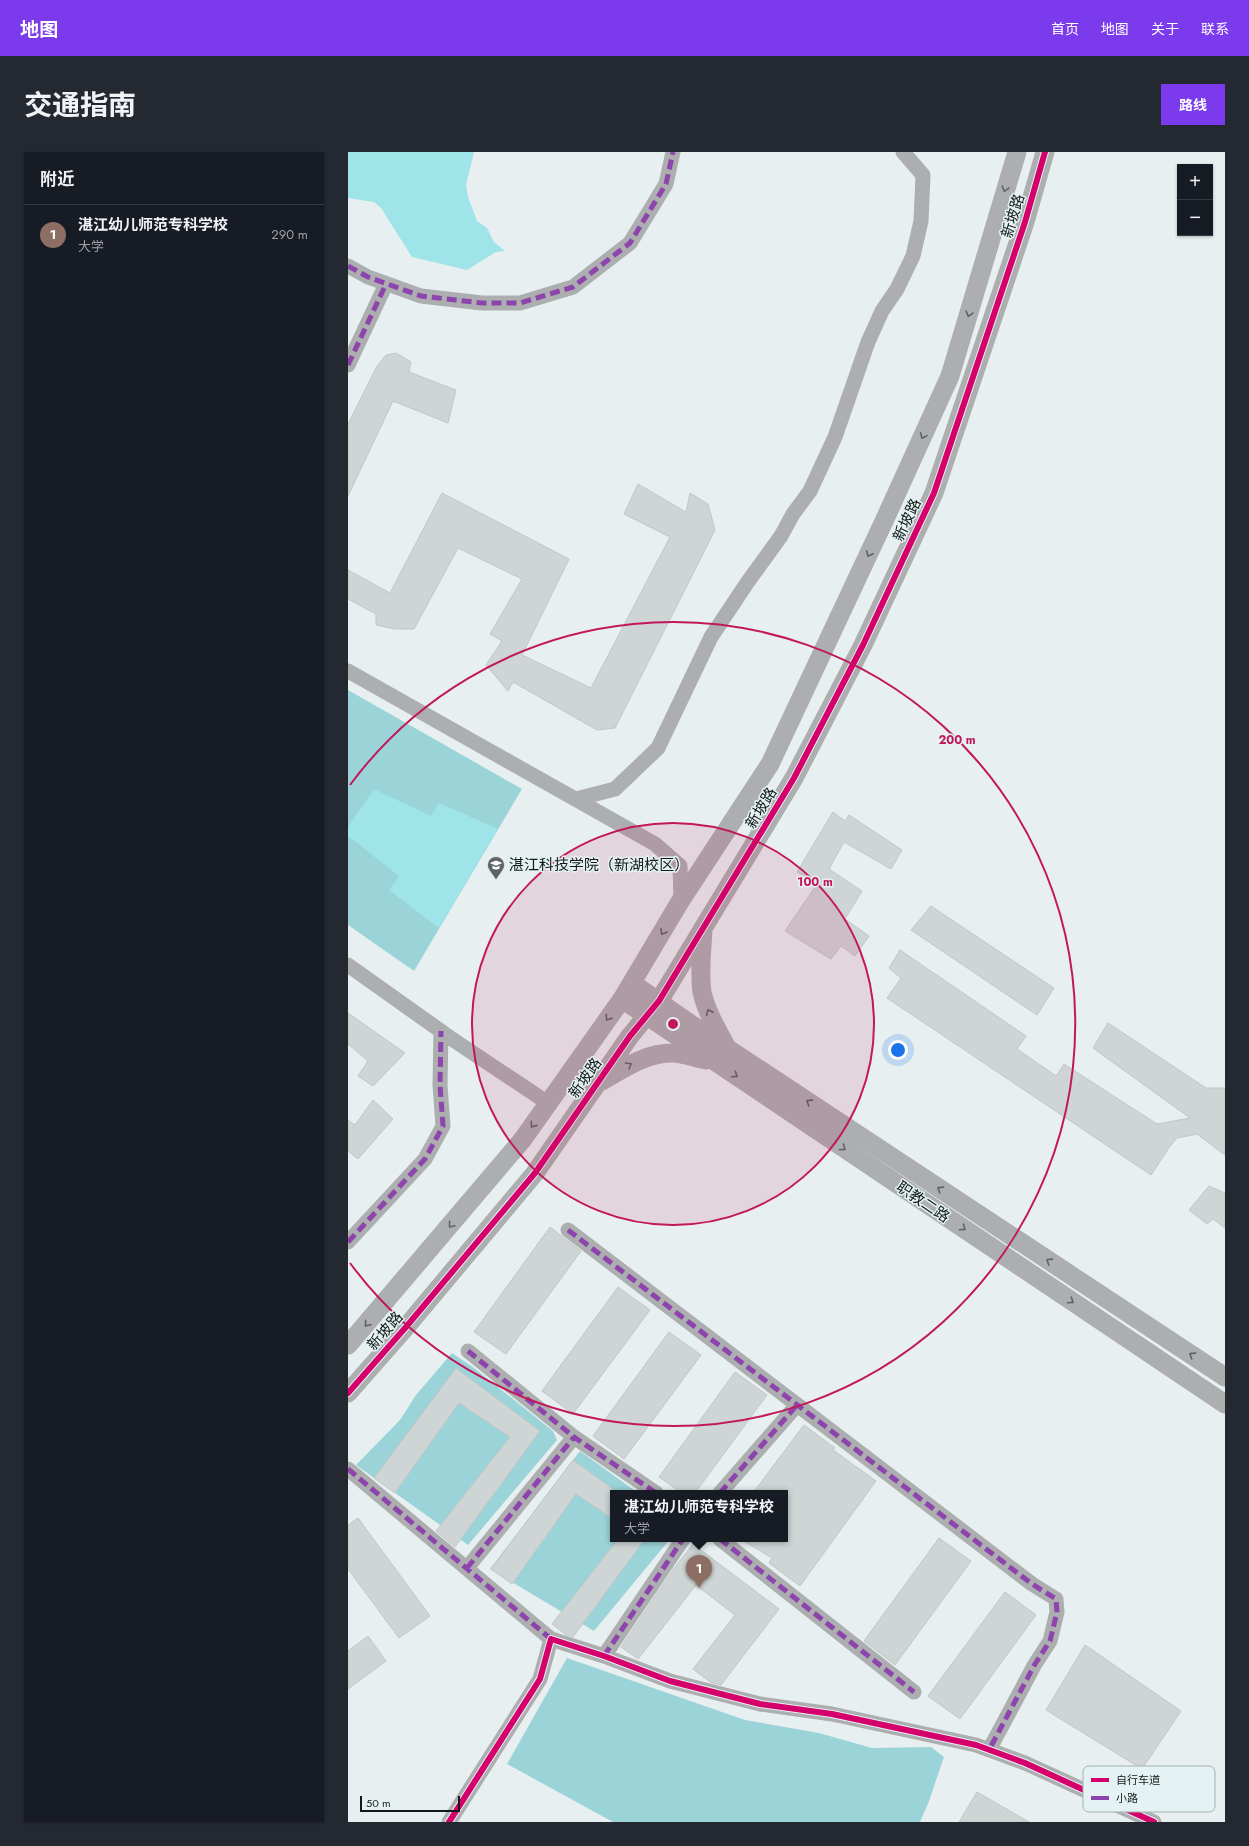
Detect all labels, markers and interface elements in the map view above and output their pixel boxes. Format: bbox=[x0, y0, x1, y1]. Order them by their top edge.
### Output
text: 地图 bbox=[20, 16, 58, 43]
text: 首页 bbox=[1051, 19, 1079, 39]
text: 地图 bbox=[1101, 19, 1129, 39]
text: 关于 bbox=[1151, 19, 1179, 39]
text: 联系 bbox=[1201, 19, 1229, 39]
button: 路线 bbox=[1161, 84, 1225, 125]
text: 交通指南 bbox=[24, 85, 136, 126]
map controls bbox=[1177, 164, 1213, 236]
button: + bbox=[1177, 164, 1213, 200]
text: 附近 bbox=[40, 167, 74, 191]
one-way arrow bbox=[1001, 186, 1010, 193]
street label: 新坡路 bbox=[996, 191, 1030, 241]
button: − bbox=[1177, 200, 1213, 236]
text: 湛江幼儿师范专科学校 bbox=[78, 214, 228, 236]
text: 1 bbox=[50, 225, 56, 244]
text: 290 m bbox=[271, 225, 308, 244]
text: 大学 bbox=[78, 237, 104, 256]
one-way arrow bbox=[965, 310, 974, 317]
one-way arrow bbox=[920, 431, 928, 439]
street label: 新坡路 bbox=[888, 495, 926, 545]
one-way arrow bbox=[866, 549, 874, 557]
text: 200 m bbox=[938, 731, 976, 749]
street label: 新坡路 bbox=[740, 783, 782, 833]
place label: 湛江科技学院（新湖校区） bbox=[509, 854, 689, 876]
school or university icon: 湛江科技学院（新湖校区） bbox=[486, 855, 506, 880]
text: 100 m bbox=[797, 873, 833, 891]
one-way arrow bbox=[661, 927, 668, 935]
one-way arrow bbox=[706, 1009, 714, 1017]
one-way arrow bbox=[606, 1014, 613, 1021]
centre of rings bbox=[666, 1017, 680, 1031]
your location bbox=[888, 1040, 908, 1060]
street label: 新坡路 bbox=[563, 1053, 607, 1103]
one-way arrow bbox=[625, 1062, 632, 1070]
one-way arrow bbox=[731, 1070, 738, 1077]
one-way arrow bbox=[806, 1100, 813, 1107]
one-way arrow bbox=[531, 1120, 538, 1127]
one-way arrow bbox=[839, 1143, 846, 1150]
street label: 职教二路 bbox=[892, 1176, 954, 1228]
one-way arrow bbox=[938, 1187, 945, 1194]
one-way arrow bbox=[448, 1221, 455, 1228]
one-way arrow bbox=[959, 1223, 966, 1231]
one-way arrow bbox=[1046, 1258, 1053, 1266]
one-way arrow bbox=[1067, 1296, 1074, 1304]
street label: 新坡路 bbox=[362, 1307, 408, 1355]
one-way arrow bbox=[364, 1319, 371, 1327]
one-way arrow bbox=[1190, 1353, 1197, 1360]
popup bbox=[610, 1490, 788, 1542]
text: 湛江幼儿师范专科学校 bbox=[624, 1496, 774, 1518]
text: 大学 bbox=[624, 1519, 650, 1538]
pin: 1 bbox=[686, 1555, 712, 1588]
legend bbox=[1083, 1766, 1215, 1812]
text: 自行车道 bbox=[1116, 1772, 1160, 1788]
text: 小路 bbox=[1116, 1790, 1138, 1806]
scale bar bbox=[360, 1794, 460, 1813]
text: 50 m bbox=[366, 1795, 391, 1811]

